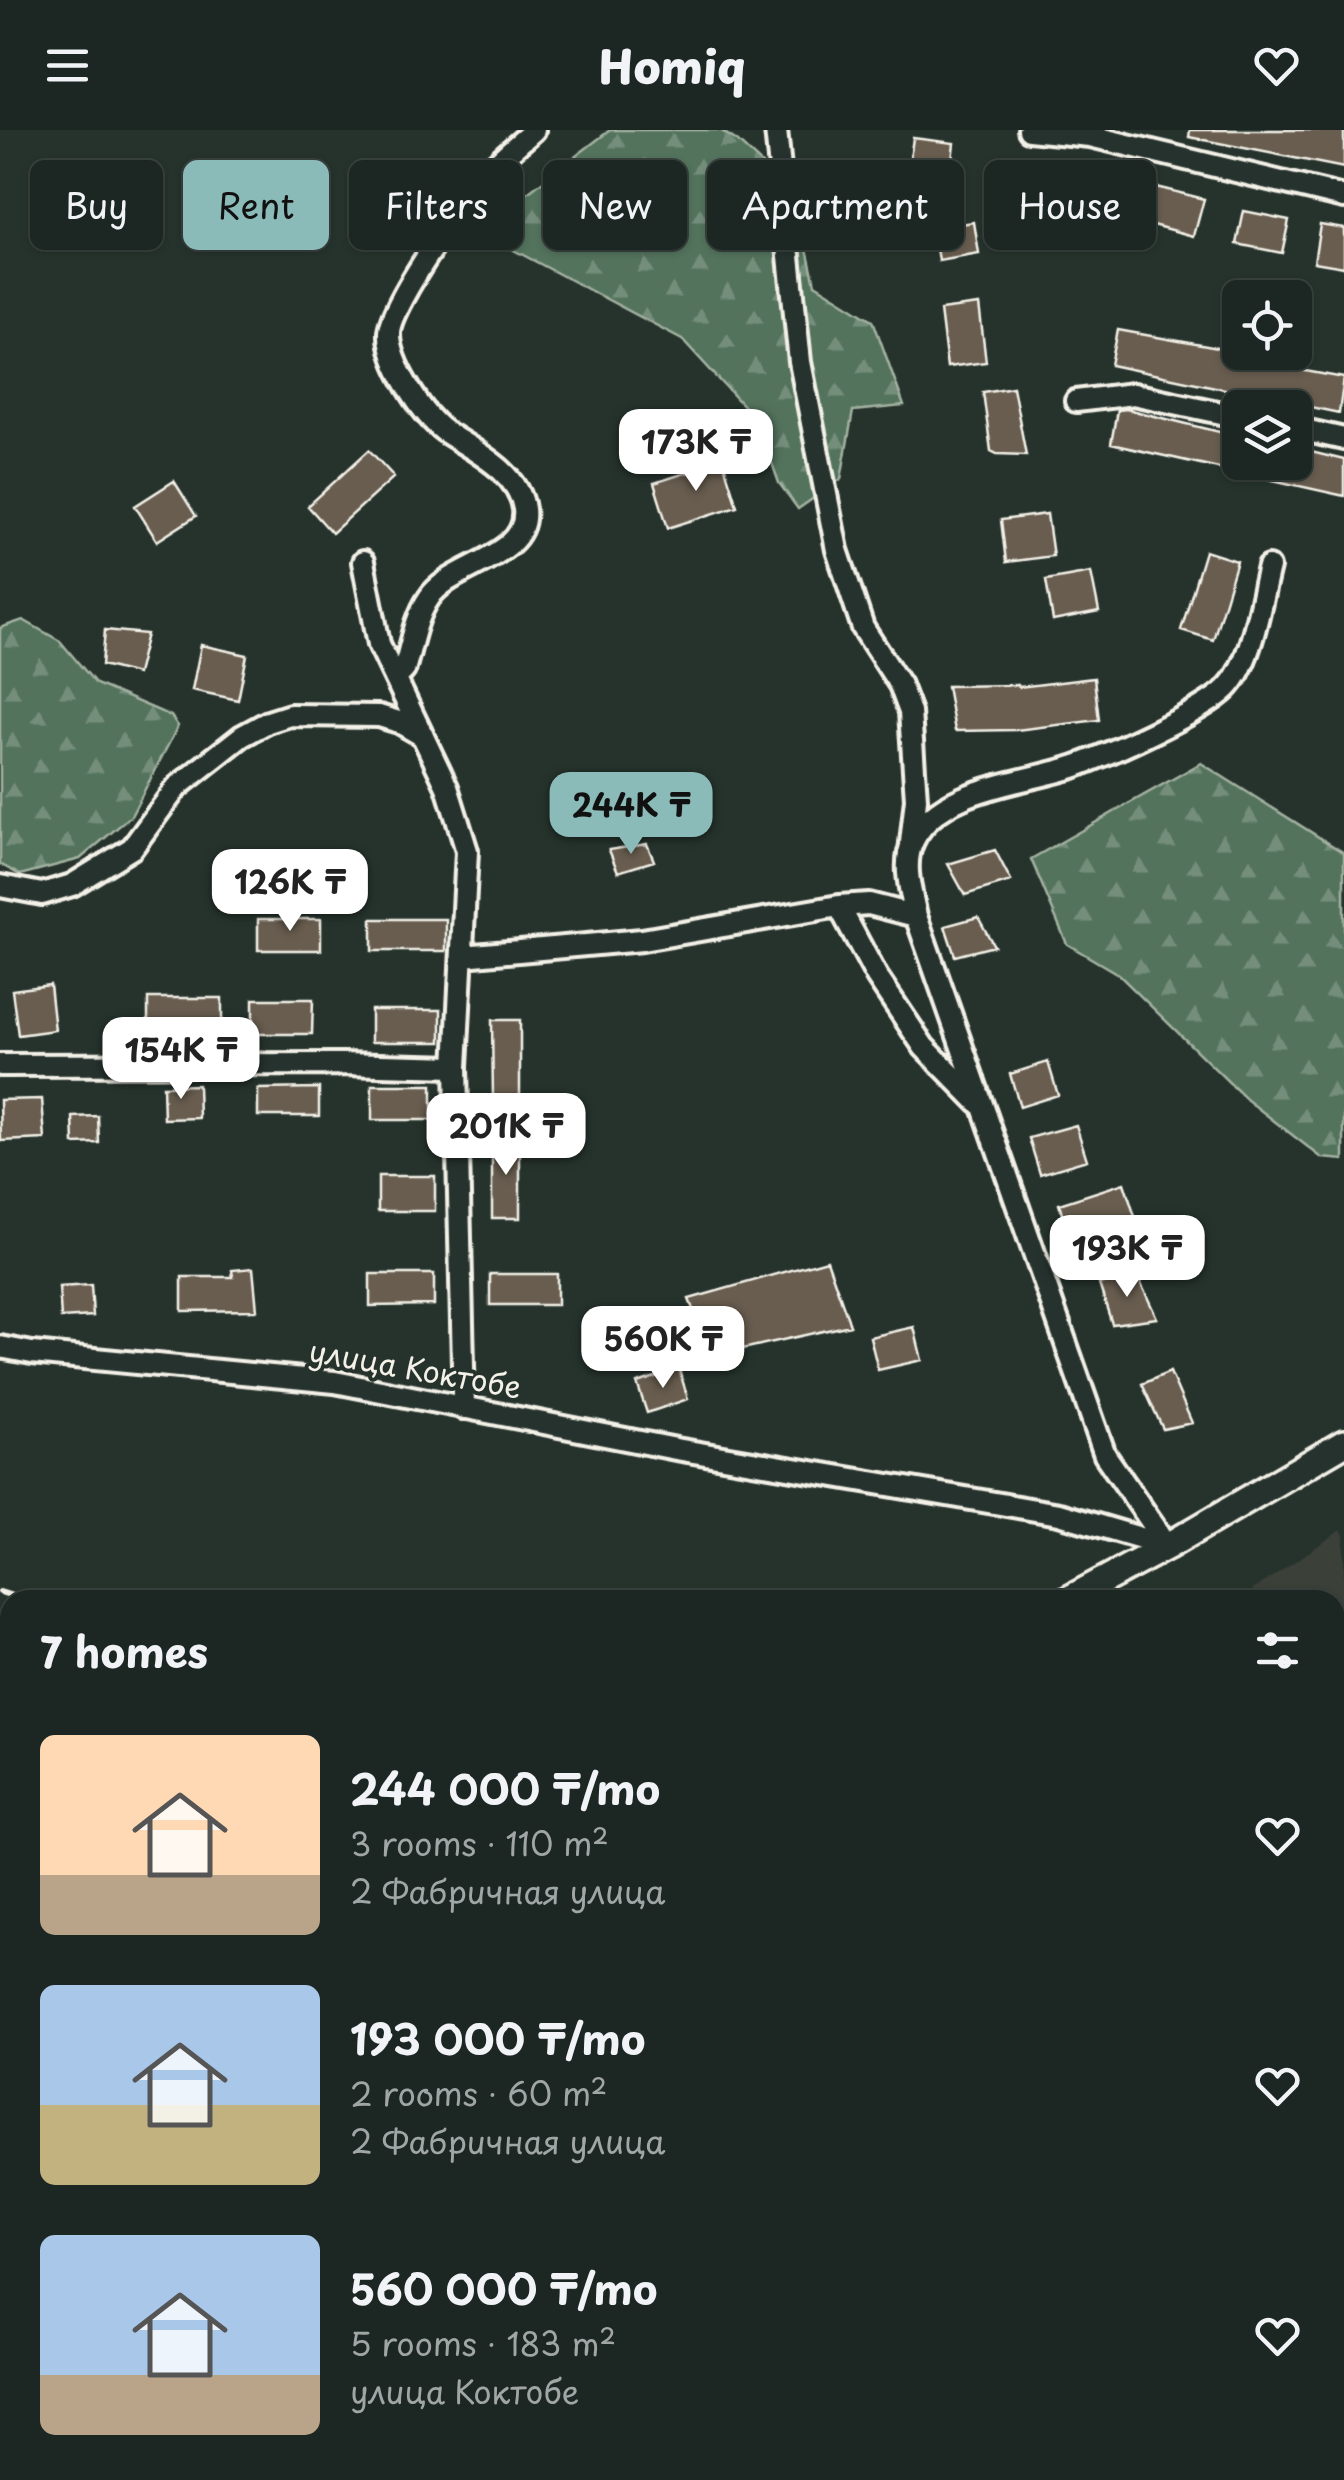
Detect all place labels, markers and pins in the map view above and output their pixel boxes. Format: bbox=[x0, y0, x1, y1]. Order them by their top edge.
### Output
pin: 173K ₸ bbox=[615, 409, 777, 494]
pin: 244K ₸ bbox=[550, 772, 712, 857]
pin: 126K ₸ bbox=[209, 849, 371, 934]
pin: 154K ₸ bbox=[100, 1017, 262, 1102]
pin: 201K ₸ bbox=[425, 1093, 587, 1178]
pin: 193K ₸ bbox=[1046, 1215, 1208, 1300]
pin: 560K ₸ bbox=[582, 1306, 744, 1391]

